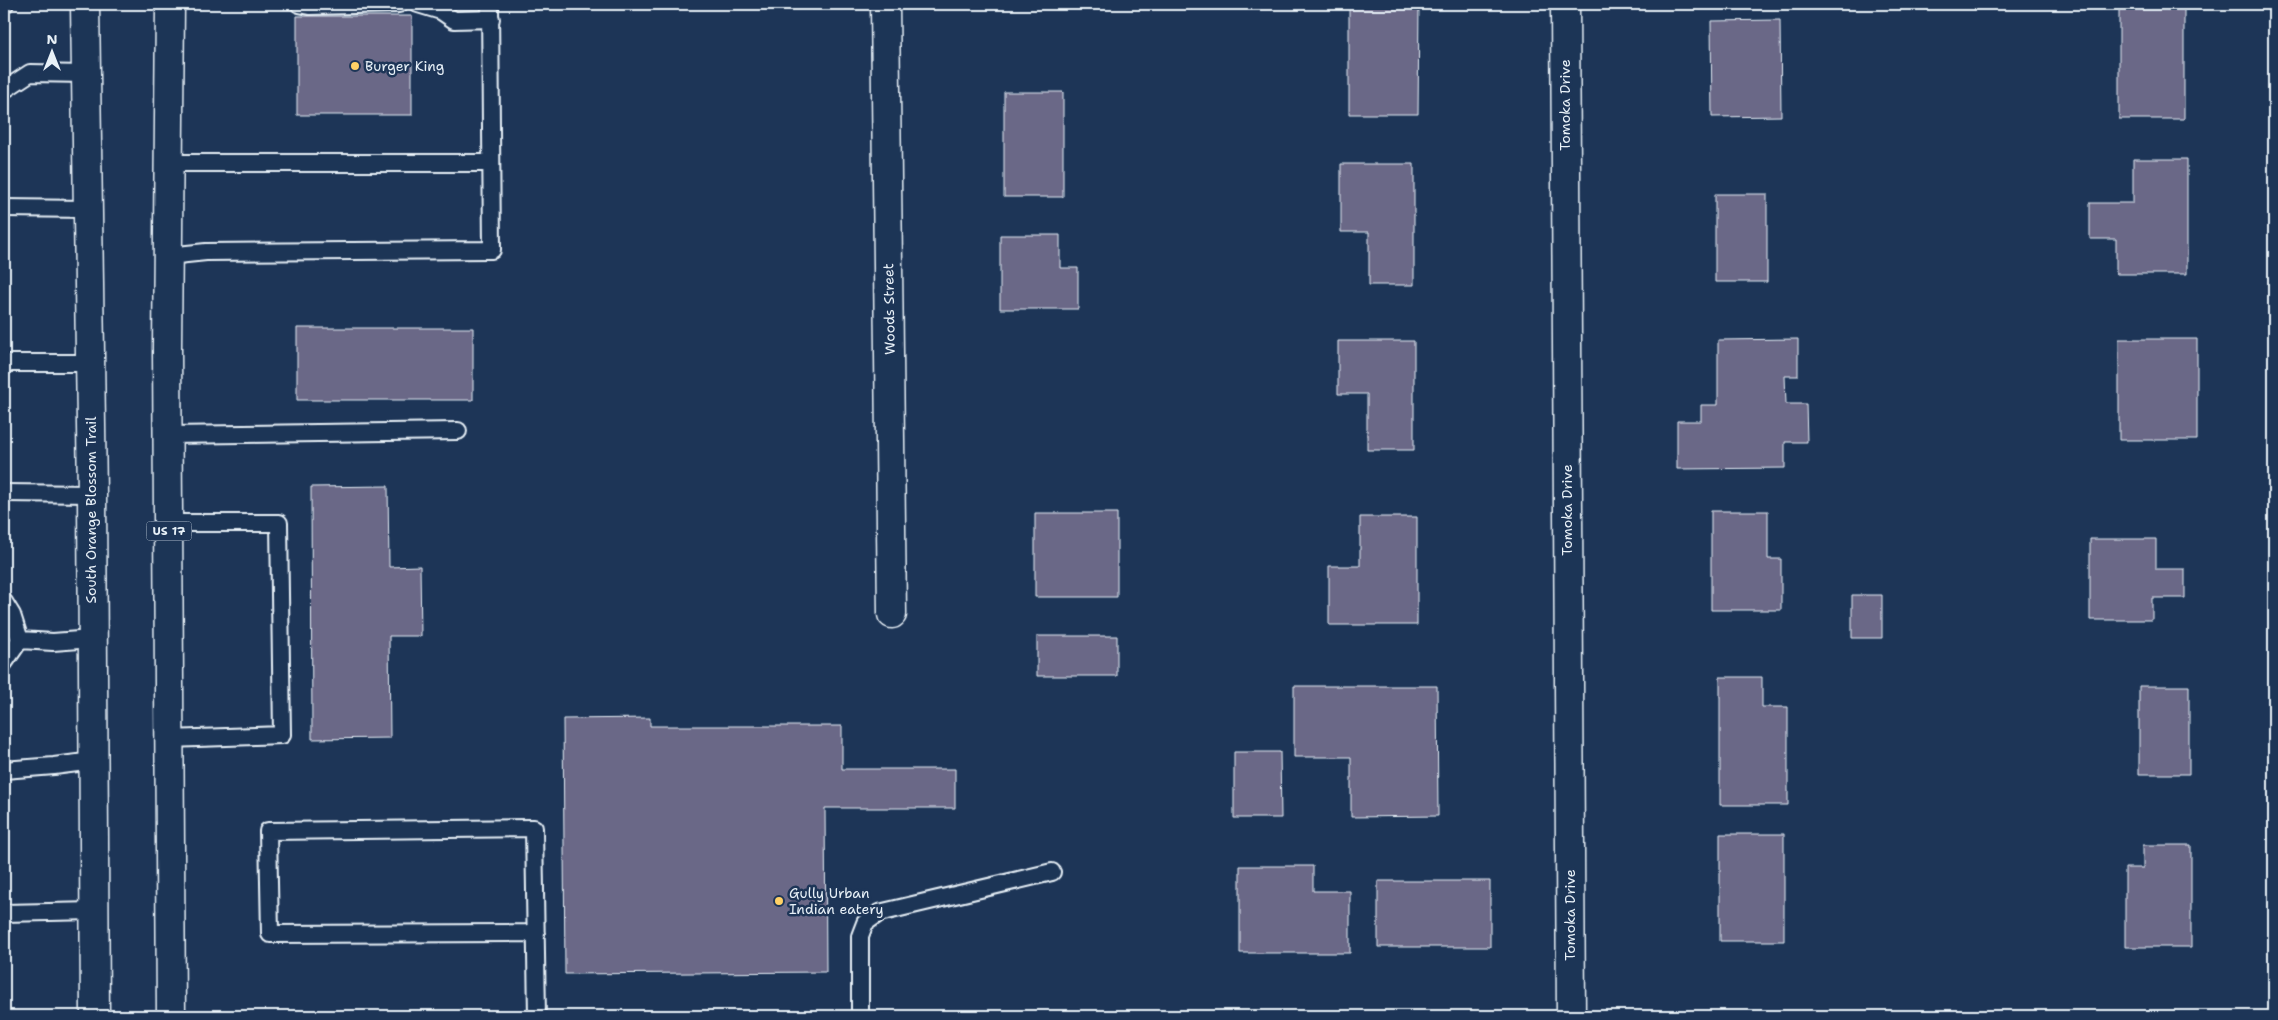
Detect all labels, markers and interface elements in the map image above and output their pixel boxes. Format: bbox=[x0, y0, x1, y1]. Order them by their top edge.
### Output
north arrow bbox=[28, 28, 78, 78]
text: N bbox=[46, 30, 58, 48]
place label: Burger King bbox=[365, 57, 444, 75]
street label: Tomoka Drive bbox=[1556, 59, 1574, 151]
marker: Burger King bbox=[349, 60, 361, 72]
street label: Woods Street bbox=[879, 263, 899, 355]
street label: South Orange Blossom Trail bbox=[82, 416, 100, 603]
street label: Tomoka Drive bbox=[1558, 464, 1576, 556]
road number: US 17 bbox=[146, 522, 192, 540]
street label: Tomoka Drive bbox=[1561, 869, 1579, 961]
place label: Gully Urban Indian eatery bbox=[789, 884, 883, 918]
marker: Gully Urban Indian eatery bbox=[773, 895, 785, 907]

